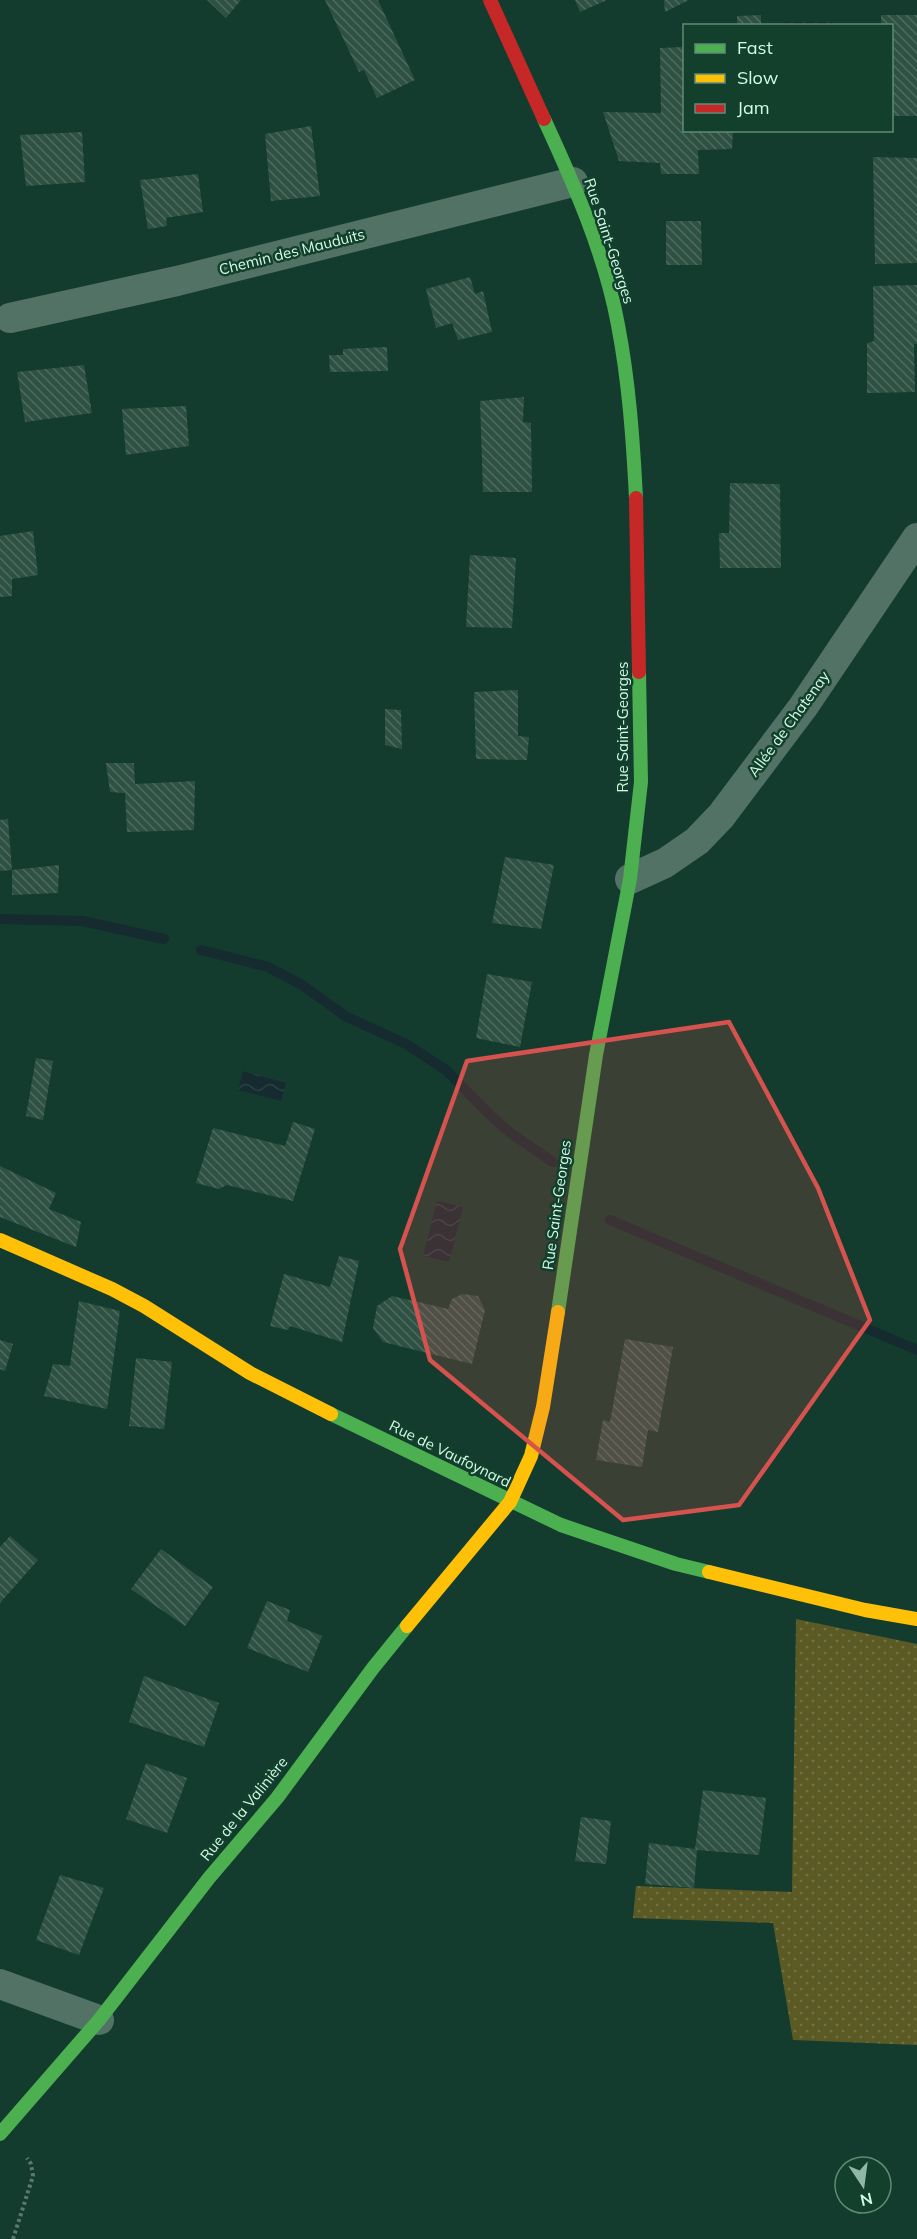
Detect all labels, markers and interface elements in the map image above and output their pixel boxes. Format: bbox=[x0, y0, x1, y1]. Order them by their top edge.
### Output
legend bbox=[683, 24, 893, 132]
text: Fast bbox=[737, 36, 773, 59]
text: Slow bbox=[737, 66, 779, 89]
text: Jam bbox=[737, 96, 770, 119]
street label: Rue Saint-Georges bbox=[580, 176, 639, 306]
street label: Chemin des Mauduits bbox=[217, 224, 367, 279]
street label: Rue Saint-Georges bbox=[613, 661, 632, 793]
street label: Allée de Chatenay bbox=[744, 667, 833, 780]
street label: Rue Saint-Georges bbox=[538, 1139, 575, 1271]
street label: Rue de Vaufoynard bbox=[386, 1416, 514, 1491]
street label: Rue de la Valinière bbox=[196, 1753, 291, 1865]
north arrow bbox=[833, 2155, 893, 2215]
text: N bbox=[858, 2189, 875, 2211]

